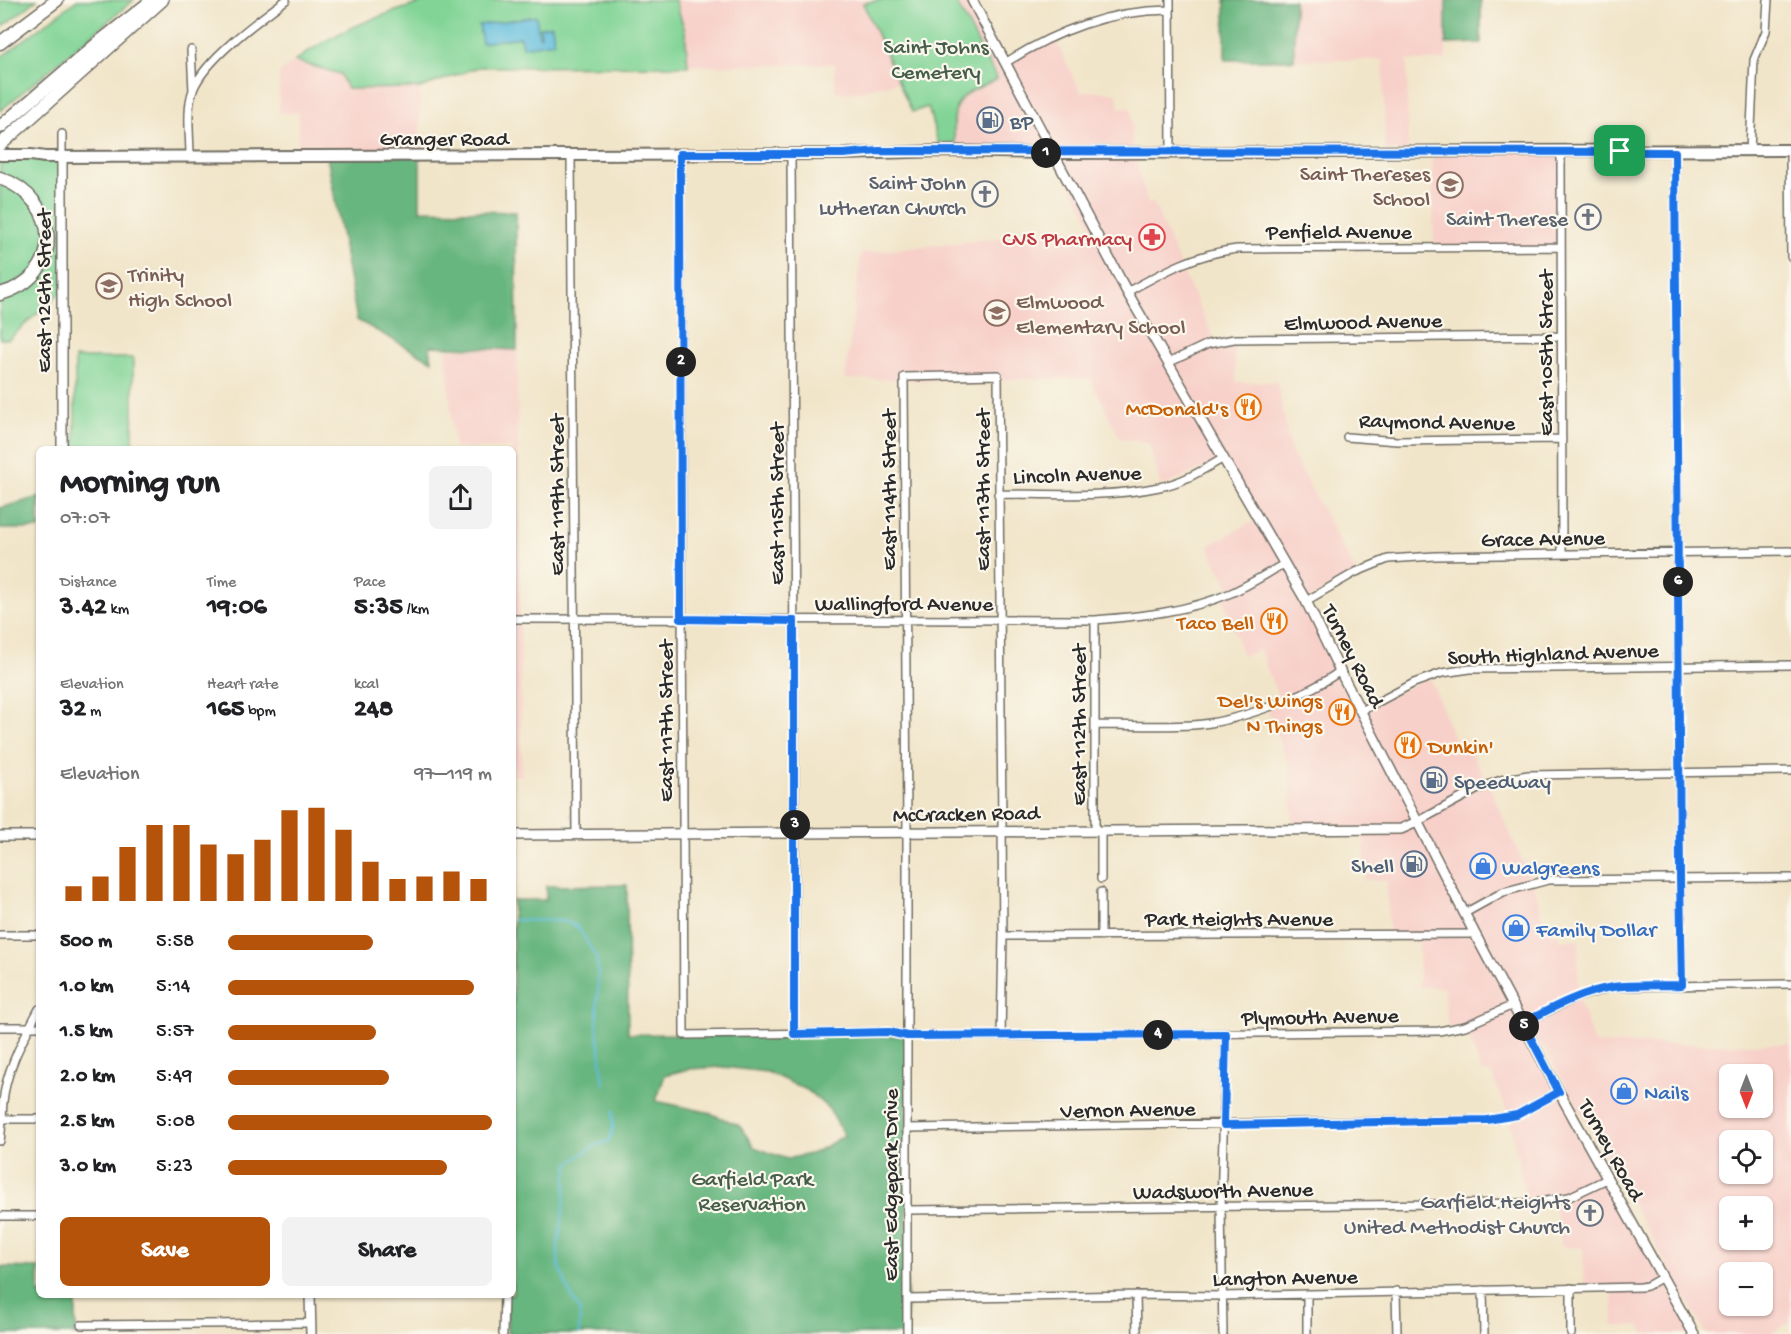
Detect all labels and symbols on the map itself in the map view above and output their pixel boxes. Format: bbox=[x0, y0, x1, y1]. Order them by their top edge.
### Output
park label: Saint Johns Cemetery bbox=[883, 36, 990, 87]
fuel station icon: BP bbox=[975, 105, 1005, 135]
place label: BP bbox=[1009, 111, 1034, 137]
pin bbox=[1594, 125, 1645, 176]
street label: Granger Road bbox=[379, 128, 511, 154]
pin: 1 bbox=[1031, 138, 1061, 168]
place label: Saint Thereses School bbox=[1300, 163, 1431, 214]
school or university icon: Saint Thereses School bbox=[1435, 170, 1465, 200]
place label: Saint John Lutheran Church bbox=[819, 172, 967, 223]
church icon: Saint John Lutheran Church bbox=[970, 179, 1000, 209]
church icon: Saint Therese bbox=[1573, 202, 1603, 232]
street label: East 126th Street bbox=[33, 207, 59, 373]
place label: Saint Therese bbox=[1446, 208, 1569, 234]
street label: Penfield Avenue bbox=[1265, 221, 1413, 247]
pharmacy icon: CVS Pharmacy bbox=[1137, 222, 1167, 252]
place label: CVS Pharmacy bbox=[1002, 228, 1132, 254]
place label: Trinity High School bbox=[126, 264, 232, 315]
street label: East 105th Street bbox=[1535, 268, 1561, 436]
school or university icon: Trinity High School bbox=[94, 271, 124, 301]
place label: Elmwood Elementary School bbox=[1016, 291, 1186, 342]
school or university icon: Elmwood Elementary School bbox=[982, 298, 1012, 328]
street label: Elmwood Avenue bbox=[1284, 310, 1443, 338]
pin: 2 bbox=[666, 347, 696, 377]
restaurant icon: McDonald's bbox=[1233, 392, 1263, 422]
place label: McDonald's bbox=[1125, 398, 1229, 424]
street label: East 114th Street bbox=[878, 407, 904, 571]
street label: East 113th Street bbox=[972, 407, 998, 571]
street label: Raymond Avenue bbox=[1359, 410, 1516, 438]
street label: East 119th Street bbox=[546, 412, 572, 576]
street label: East 115th Street bbox=[766, 421, 792, 585]
street label: Lincoln Avenue bbox=[1012, 462, 1143, 492]
street label: Grace Avenue bbox=[1481, 527, 1606, 555]
pin: 6 bbox=[1663, 567, 1693, 597]
street label: Wallingford Avenue bbox=[815, 593, 994, 619]
street label: Turney Road bbox=[1313, 599, 1390, 715]
restaurant icon: Taco Bell bbox=[1259, 606, 1289, 636]
place label: Taco Bell bbox=[1175, 612, 1254, 638]
street label: East 117th Street bbox=[655, 638, 681, 802]
street label: South Highland Avenue bbox=[1447, 639, 1660, 673]
street label: East 112th Street bbox=[1068, 642, 1094, 806]
place label: Del's Wings N Things bbox=[1216, 690, 1323, 741]
restaurant icon: Del's Wings N Things bbox=[1327, 697, 1357, 727]
restaurant icon: Dunkin' bbox=[1393, 730, 1423, 760]
place label: Dunkin' bbox=[1426, 736, 1494, 762]
fuel station icon: Speedway bbox=[1419, 765, 1449, 795]
place label: Speedway bbox=[1454, 771, 1551, 797]
street label: McCracken Road bbox=[892, 802, 1042, 830]
pin: 3 bbox=[780, 810, 810, 840]
fuel station icon: Shell bbox=[1399, 849, 1429, 879]
shop icon: Walgreens bbox=[1468, 851, 1498, 881]
place label: Shell bbox=[1351, 855, 1394, 881]
place label: Walgreens bbox=[1502, 857, 1600, 883]
street label: Park Heights Avenue bbox=[1144, 908, 1334, 934]
shop icon: Family Dollar bbox=[1501, 913, 1531, 943]
place label: Family Dollar bbox=[1535, 919, 1658, 945]
street label: Plymouth Avenue bbox=[1240, 1005, 1400, 1033]
pin: 5 bbox=[1509, 1011, 1539, 1041]
pin: 4 bbox=[1143, 1020, 1173, 1050]
north arrow bbox=[1719, 1064, 1773, 1118]
shop icon: Nails bbox=[1609, 1076, 1639, 1106]
place label: Nails bbox=[1644, 1082, 1689, 1108]
street label: East Edgepark Drive bbox=[880, 1088, 906, 1281]
street label: Turney Road bbox=[1570, 1094, 1649, 1208]
street label: Vernon Avenue bbox=[1059, 1098, 1196, 1126]
park label: Garfield Park Reservation bbox=[691, 1168, 815, 1219]
street label: Wadsworth Avenue bbox=[1133, 1178, 1314, 1208]
place label: Garfield Heights United Methodist Church bbox=[1344, 1191, 1571, 1242]
church icon: Garfield Heights United Methodist Church bbox=[1575, 1198, 1605, 1228]
street label: Langton Avenue bbox=[1212, 1266, 1359, 1294]

